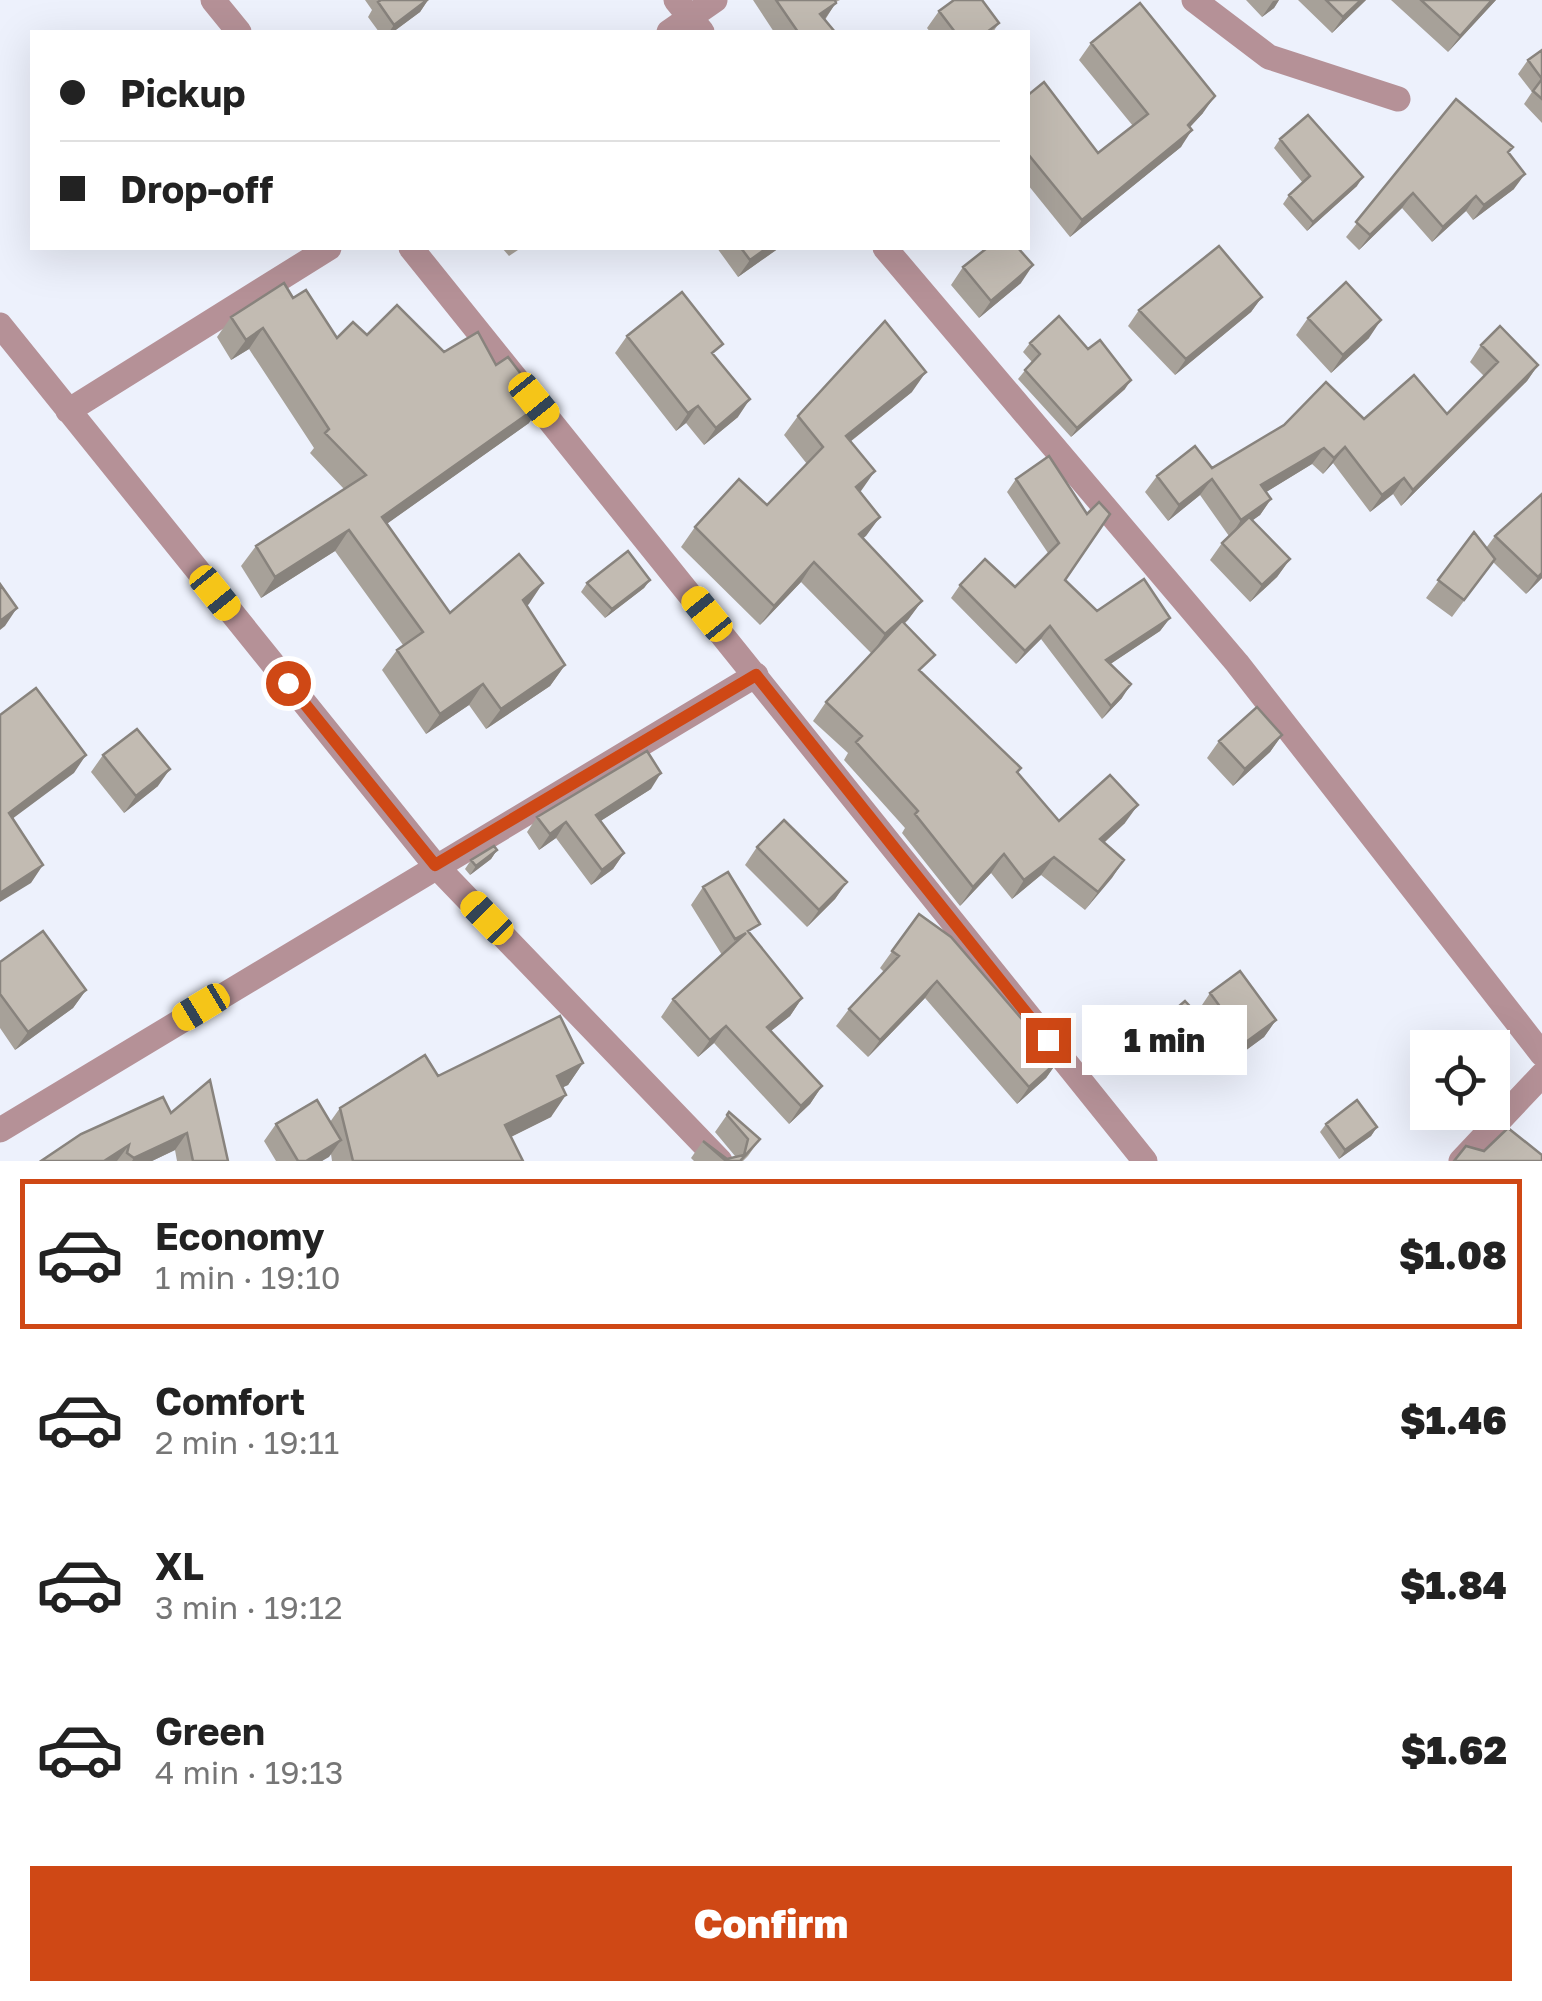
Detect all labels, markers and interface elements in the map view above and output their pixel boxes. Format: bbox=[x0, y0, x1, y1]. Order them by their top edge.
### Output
text: Pickup bbox=[120, 70, 246, 115]
text: Drop-off bbox=[120, 166, 273, 211]
car bbox=[503, 367, 565, 433]
car bbox=[184, 560, 246, 626]
car bbox=[676, 581, 738, 647]
route start bbox=[266, 661, 311, 706]
car bbox=[455, 886, 519, 950]
car bbox=[168, 979, 234, 1035]
callout: 1 min bbox=[1083, 1005, 1248, 1075]
route end bbox=[1026, 1018, 1071, 1063]
text: 1 min bbox=[1124, 1021, 1205, 1059]
map controls bbox=[1410, 1030, 1510, 1130]
button: locate bbox=[1410, 1030, 1510, 1130]
icon: car bbox=[35, 1209, 125, 1299]
text: Economy bbox=[155, 1213, 324, 1258]
text: $1.08 bbox=[1399, 1232, 1507, 1277]
text: 1 min · 19:10 bbox=[155, 1258, 341, 1296]
icon: car bbox=[35, 1374, 125, 1464]
text: Comfort bbox=[155, 1378, 305, 1423]
text: $1.46 bbox=[1400, 1397, 1507, 1442]
text: 2 min · 19:11 bbox=[155, 1423, 339, 1461]
icon: car bbox=[35, 1539, 125, 1629]
text: XL bbox=[155, 1543, 204, 1588]
text: $1.84 bbox=[1400, 1562, 1507, 1607]
text: 3 min · 19:12 bbox=[155, 1588, 342, 1626]
icon: car bbox=[35, 1704, 125, 1794]
text: Green bbox=[155, 1708, 265, 1753]
text: $1.62 bbox=[1401, 1727, 1507, 1772]
text: 4 min · 19:13 bbox=[155, 1753, 343, 1791]
button: Confirm bbox=[30, 1866, 1512, 1981]

